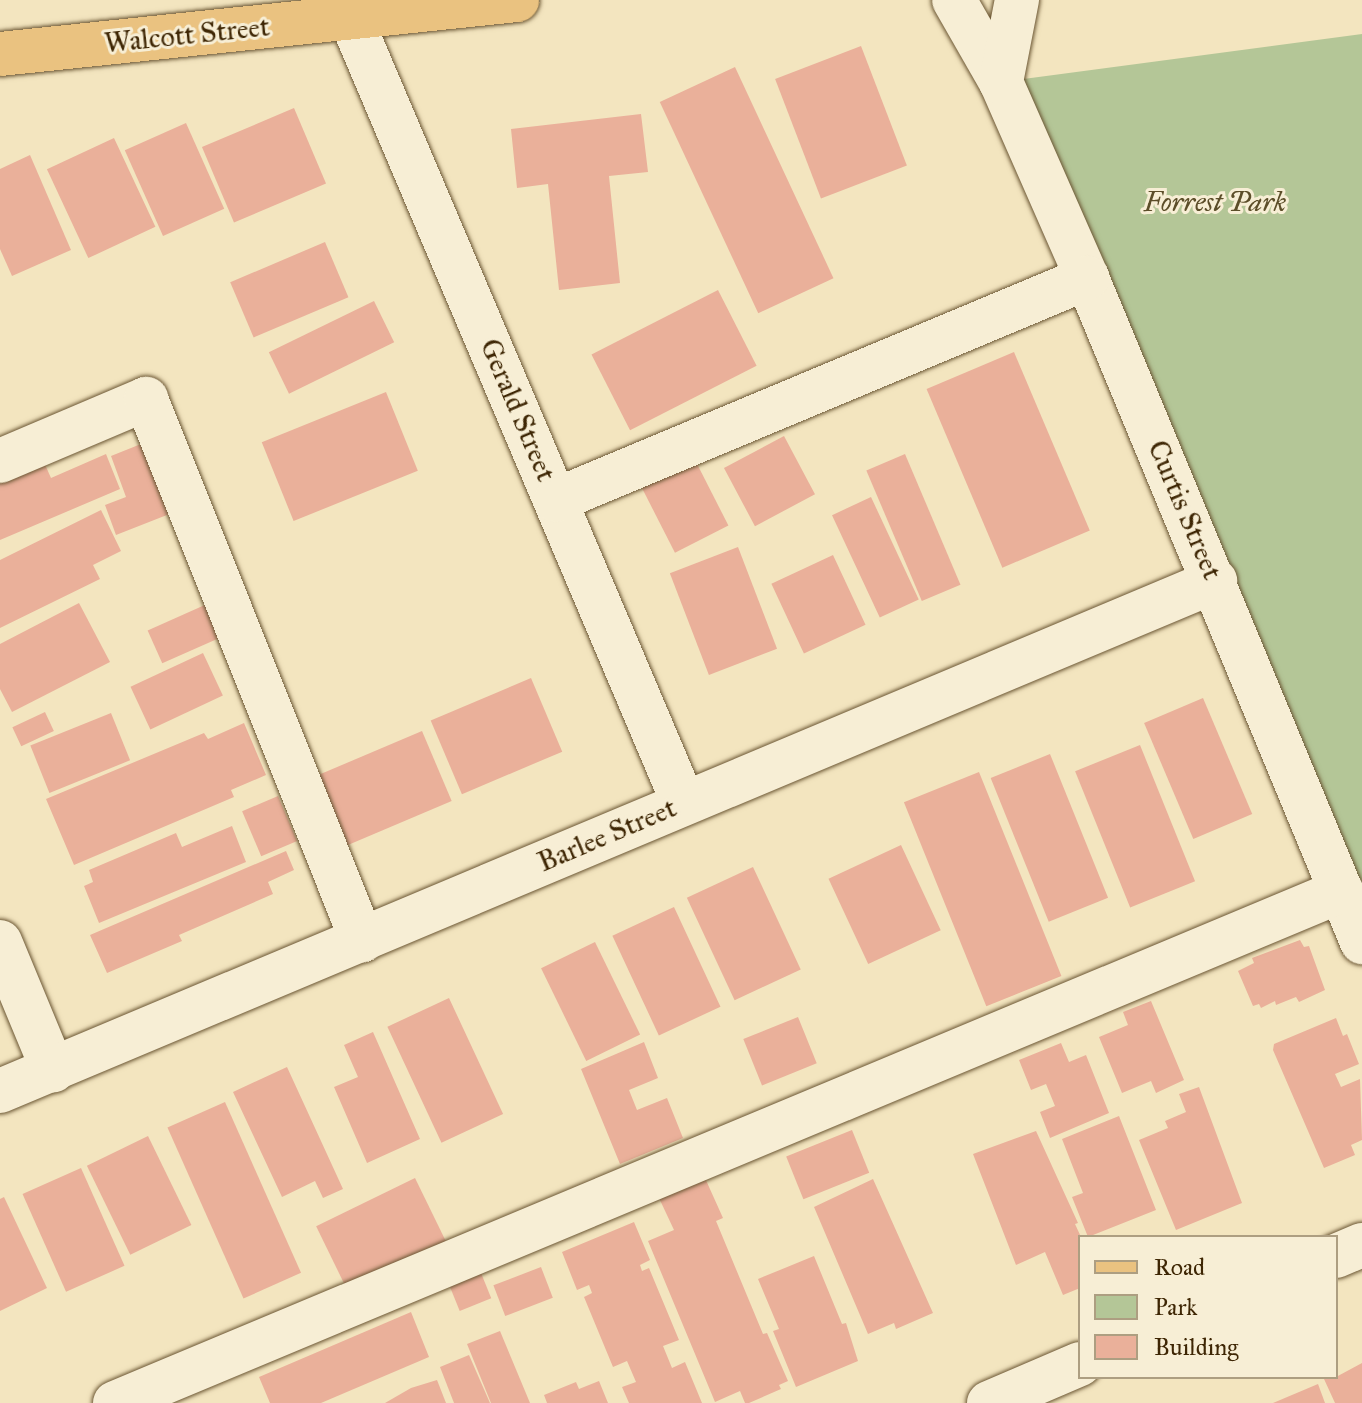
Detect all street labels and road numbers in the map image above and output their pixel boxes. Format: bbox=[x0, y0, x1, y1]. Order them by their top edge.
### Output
street label: Walcott Street bbox=[103, 10, 271, 60]
street label: Gerald Street bbox=[473, 334, 563, 486]
street label: Curtis Street bbox=[1141, 435, 1229, 585]
street label: Barlee Street bbox=[533, 791, 681, 879]

